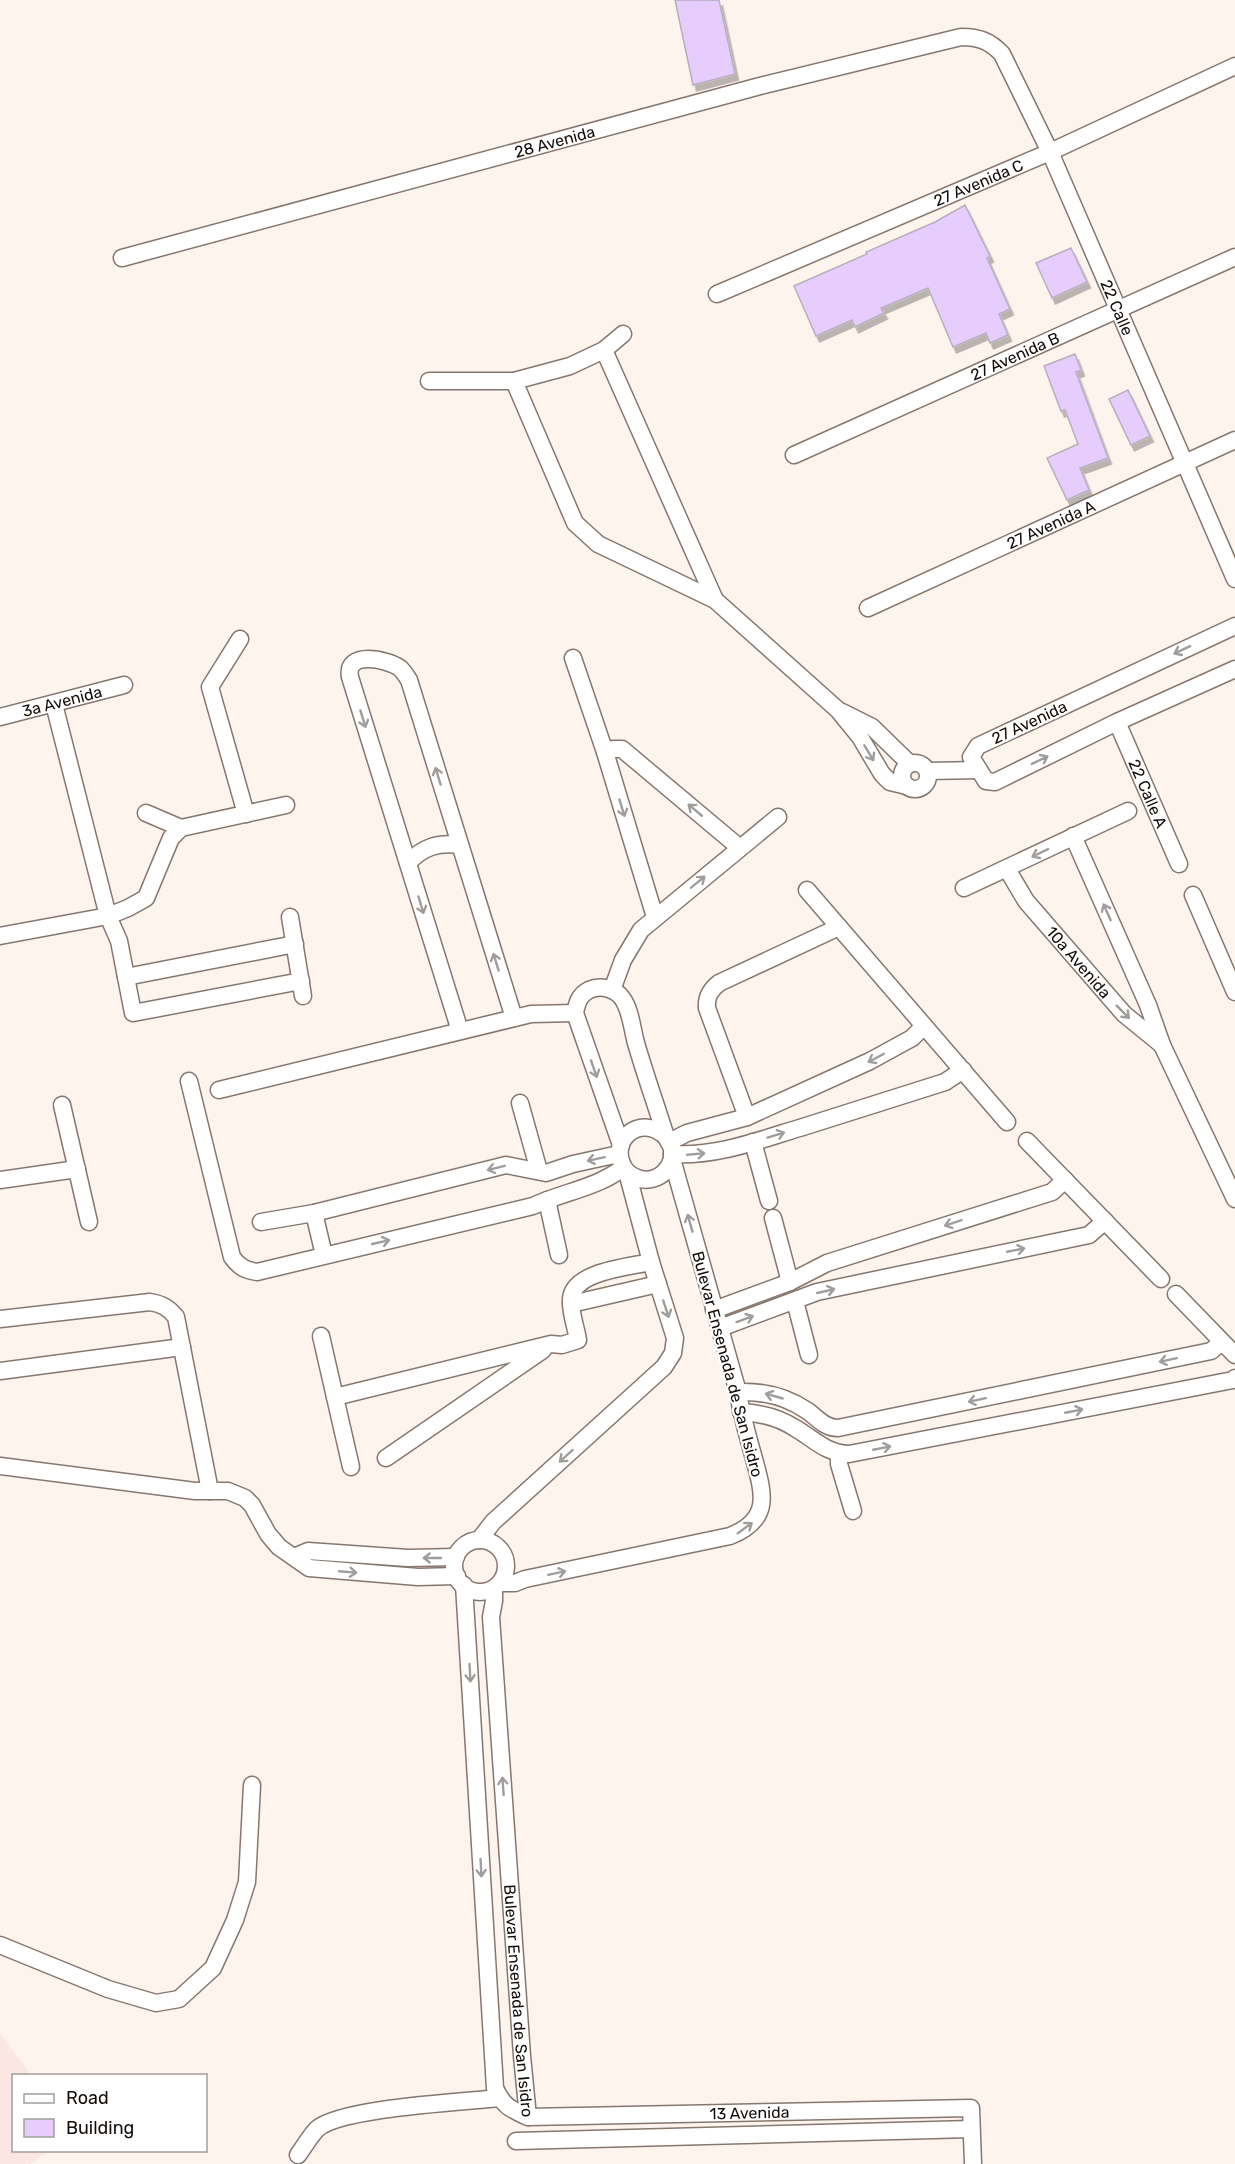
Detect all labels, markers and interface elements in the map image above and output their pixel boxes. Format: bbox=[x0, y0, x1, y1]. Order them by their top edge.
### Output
street label: 28 Avenida bbox=[512, 122, 597, 162]
street label: 27 Avenida C bbox=[931, 156, 1026, 211]
street label: 22 Calle bbox=[1096, 277, 1137, 338]
street label: 27 Avenida B bbox=[968, 328, 1062, 385]
street label: 27 Avenida A bbox=[1004, 496, 1098, 553]
one-way arrow bbox=[1174, 645, 1192, 657]
street label: 3a Avenida bbox=[20, 682, 104, 721]
street label: 27 Avenida bbox=[989, 697, 1070, 748]
one-way arrow bbox=[358, 709, 369, 728]
one-way arrow bbox=[863, 744, 875, 761]
one-way arrow bbox=[1030, 753, 1048, 765]
street label: 22 Calle A bbox=[1124, 756, 1171, 831]
one-way arrow bbox=[432, 767, 443, 786]
one-way arrow bbox=[617, 798, 628, 817]
one-way arrow bbox=[687, 804, 703, 817]
one-way arrow bbox=[1031, 847, 1049, 859]
one-way arrow bbox=[690, 876, 706, 889]
one-way arrow bbox=[416, 895, 427, 914]
one-way arrow bbox=[1101, 904, 1112, 922]
street label: 10a Avenida bbox=[1042, 922, 1115, 1002]
one-way arrow bbox=[490, 953, 501, 972]
one-way arrow bbox=[1116, 1004, 1130, 1019]
one-way arrow bbox=[868, 1052, 885, 1064]
one-way arrow bbox=[590, 1059, 601, 1078]
one-way arrow bbox=[766, 1129, 785, 1140]
one-way arrow bbox=[686, 1148, 706, 1159]
one-way arrow bbox=[587, 1154, 607, 1165]
one-way arrow bbox=[487, 1162, 506, 1174]
one-way arrow bbox=[684, 1214, 695, 1233]
one-way arrow bbox=[944, 1218, 963, 1229]
one-way arrow bbox=[371, 1236, 390, 1247]
one-way arrow bbox=[1006, 1244, 1026, 1255]
street label: Bulevar Ensenada de San Isidro bbox=[688, 1249, 767, 1479]
one-way arrow bbox=[816, 1284, 835, 1296]
one-way arrow bbox=[661, 1299, 672, 1318]
one-way arrow bbox=[735, 1313, 754, 1324]
one-way arrow bbox=[1158, 1354, 1177, 1366]
one-way arrow bbox=[765, 1390, 784, 1401]
one-way arrow bbox=[967, 1394, 986, 1406]
one-way arrow bbox=[1063, 1405, 1083, 1416]
one-way arrow bbox=[872, 1442, 891, 1453]
one-way arrow bbox=[558, 1449, 573, 1463]
one-way arrow bbox=[737, 1522, 753, 1534]
one-way arrow bbox=[422, 1552, 442, 1563]
one-way arrow bbox=[547, 1566, 566, 1578]
one-way arrow bbox=[338, 1567, 358, 1578]
one-way arrow bbox=[464, 1663, 475, 1683]
one-way arrow bbox=[497, 1777, 508, 1797]
one-way arrow bbox=[476, 1857, 487, 1877]
street label: Bulevar Ensenada de San Isidro bbox=[500, 1884, 537, 2118]
legend bbox=[12, 2074, 207, 2152]
text: Road bbox=[66, 2087, 109, 2109]
street label: 13 Avenida bbox=[710, 2103, 790, 2123]
text: Building bbox=[66, 2117, 134, 2139]

